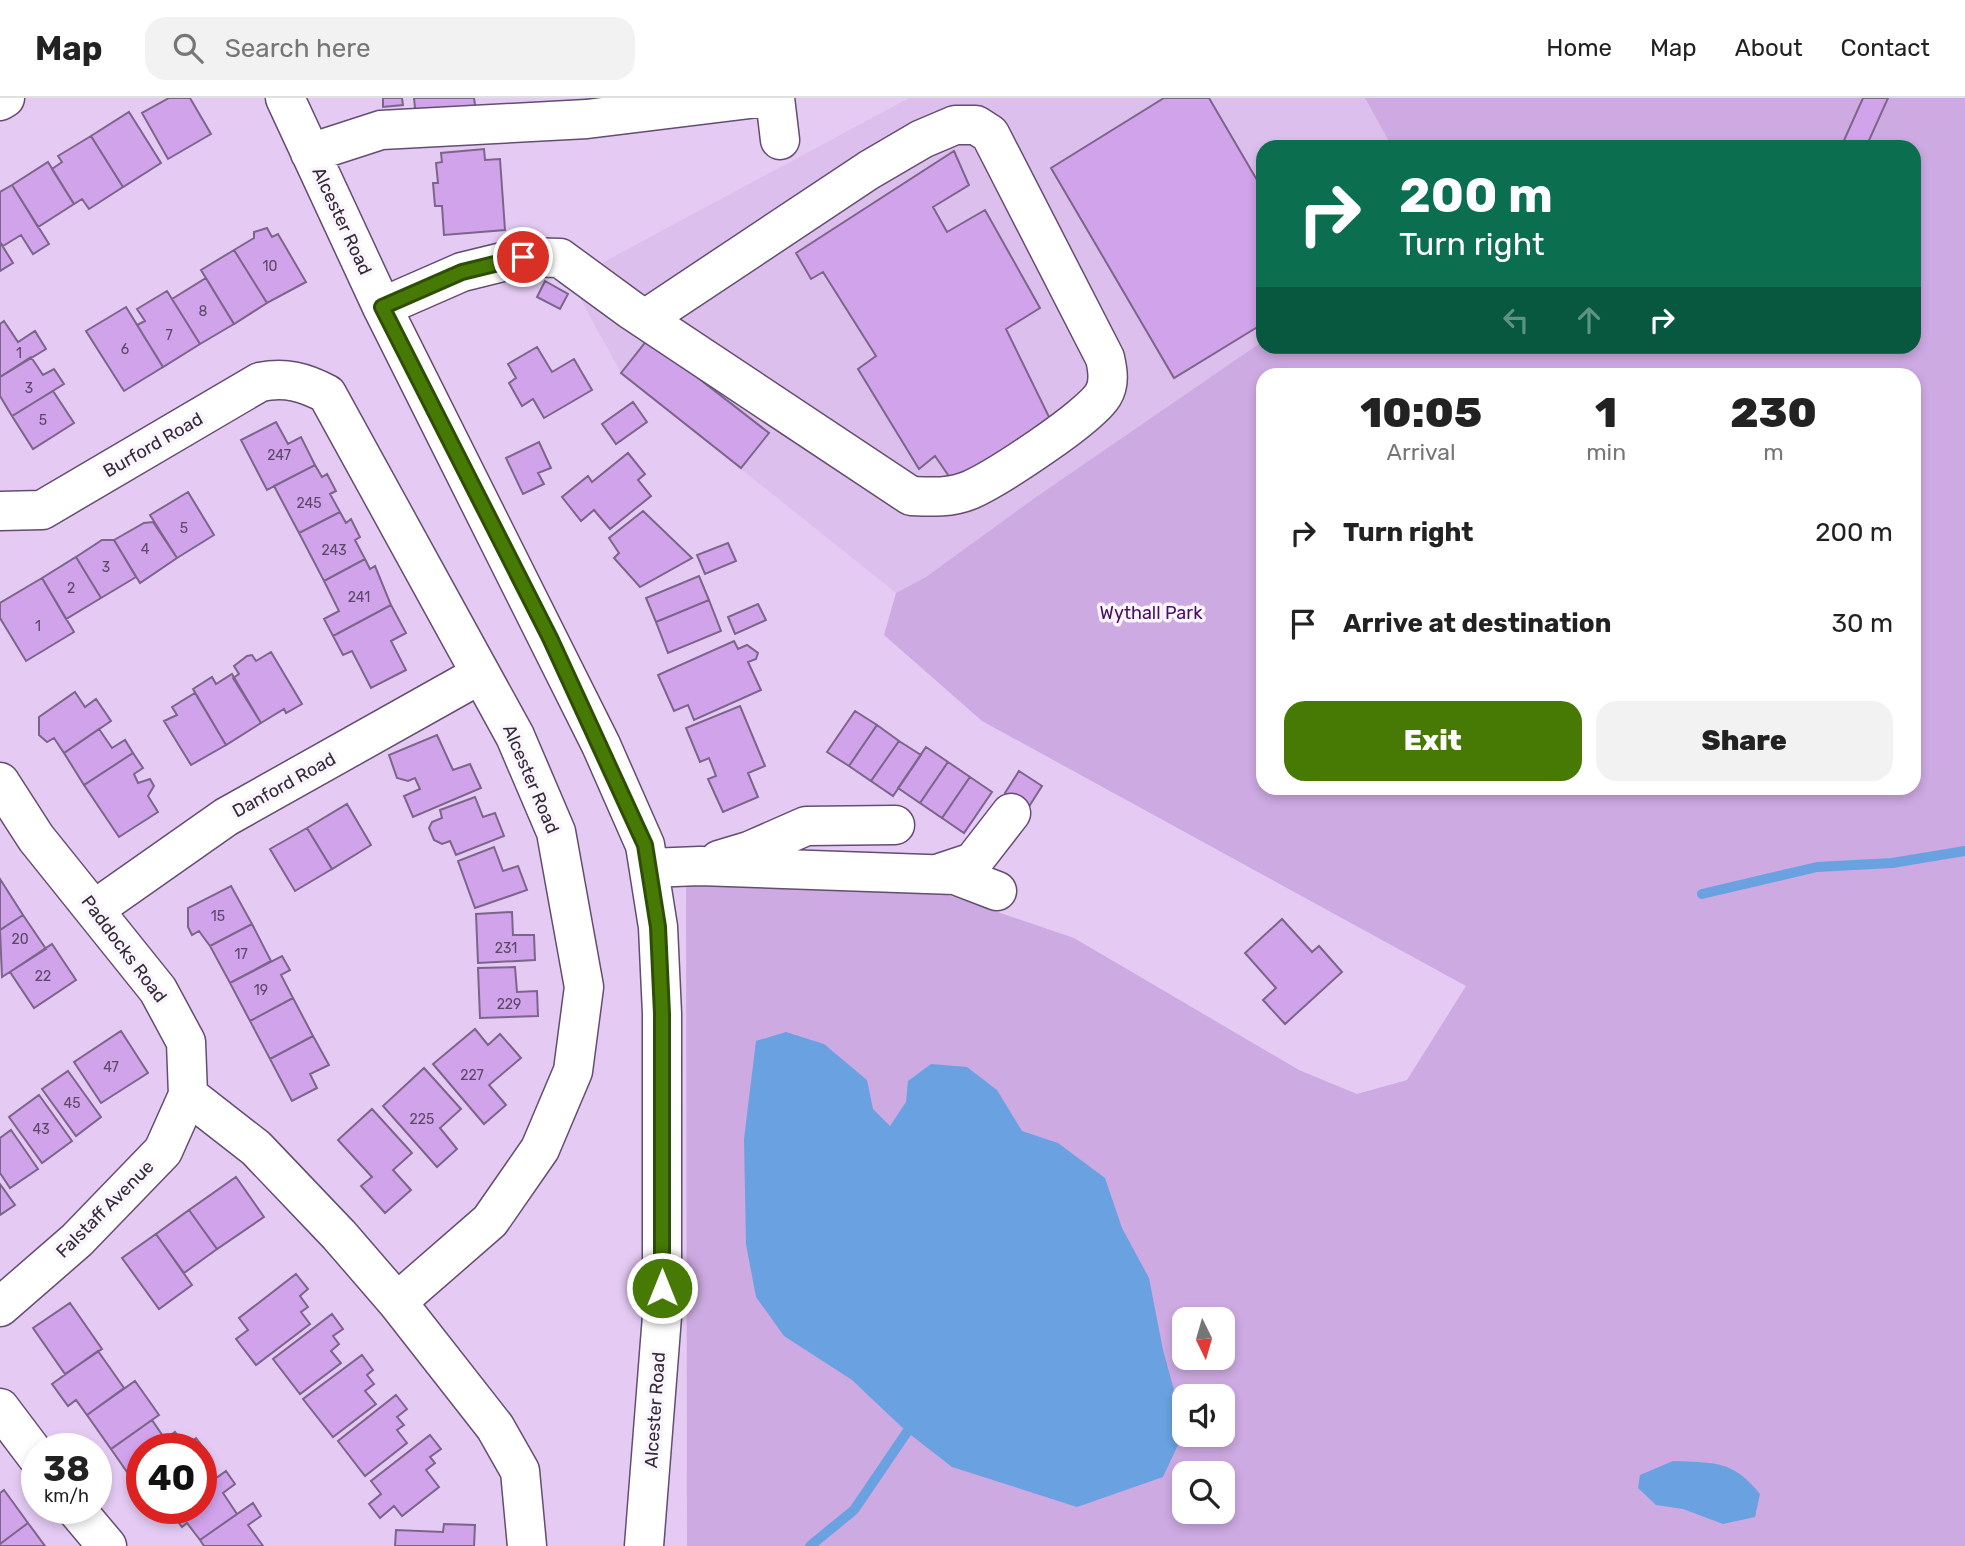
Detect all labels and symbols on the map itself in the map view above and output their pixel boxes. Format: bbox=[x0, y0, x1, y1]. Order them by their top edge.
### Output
street label: Alcester Road bbox=[307, 164, 377, 278]
pin bbox=[493, 227, 553, 287]
house number: 10 bbox=[263, 258, 278, 275]
house number: 8 bbox=[199, 303, 208, 320]
house number: 7 bbox=[165, 327, 173, 344]
house number: 6 bbox=[121, 341, 129, 358]
house number: 1 bbox=[16, 345, 22, 362]
house number: 3 bbox=[25, 380, 33, 397]
street label: Burford Road bbox=[99, 408, 207, 482]
house number: 5 bbox=[39, 412, 47, 429]
house number: 247 bbox=[267, 447, 291, 464]
house number: 245 bbox=[296, 495, 322, 512]
house number: 5 bbox=[180, 520, 188, 537]
house number: 4 bbox=[141, 541, 150, 558]
house number: 243 bbox=[321, 542, 347, 559]
house number: 3 bbox=[102, 559, 110, 576]
house number: 2 bbox=[67, 580, 75, 597]
house number: 241 bbox=[348, 589, 370, 606]
park label: Wythall Park bbox=[1100, 602, 1203, 624]
house number: 1 bbox=[35, 618, 41, 635]
street label: Alcester Road bbox=[498, 721, 564, 837]
street label: Danford Road bbox=[229, 748, 339, 822]
street label: Paddocks Road bbox=[77, 891, 171, 1007]
house number: 15 bbox=[211, 908, 225, 925]
house number: 20 bbox=[11, 931, 29, 948]
house number: 231 bbox=[495, 940, 517, 957]
house number: 17 bbox=[234, 946, 248, 963]
house number: 22 bbox=[35, 968, 51, 985]
house number: 19 bbox=[254, 982, 268, 999]
house number: 229 bbox=[497, 996, 521, 1013]
house number: 47 bbox=[103, 1059, 119, 1076]
house number: 227 bbox=[460, 1067, 484, 1084]
house number: 45 bbox=[63, 1095, 81, 1112]
house number: 225 bbox=[410, 1111, 434, 1128]
house number: 43 bbox=[32, 1121, 50, 1138]
street label: Falstaff Avenue bbox=[51, 1155, 159, 1263]
position arrow bbox=[625, 1251, 699, 1325]
north arrow bbox=[1172, 1307, 1236, 1370]
street label: Alcester Road bbox=[640, 1351, 670, 1469]
speed limit sign: 40 bbox=[126, 1433, 217, 1524]

